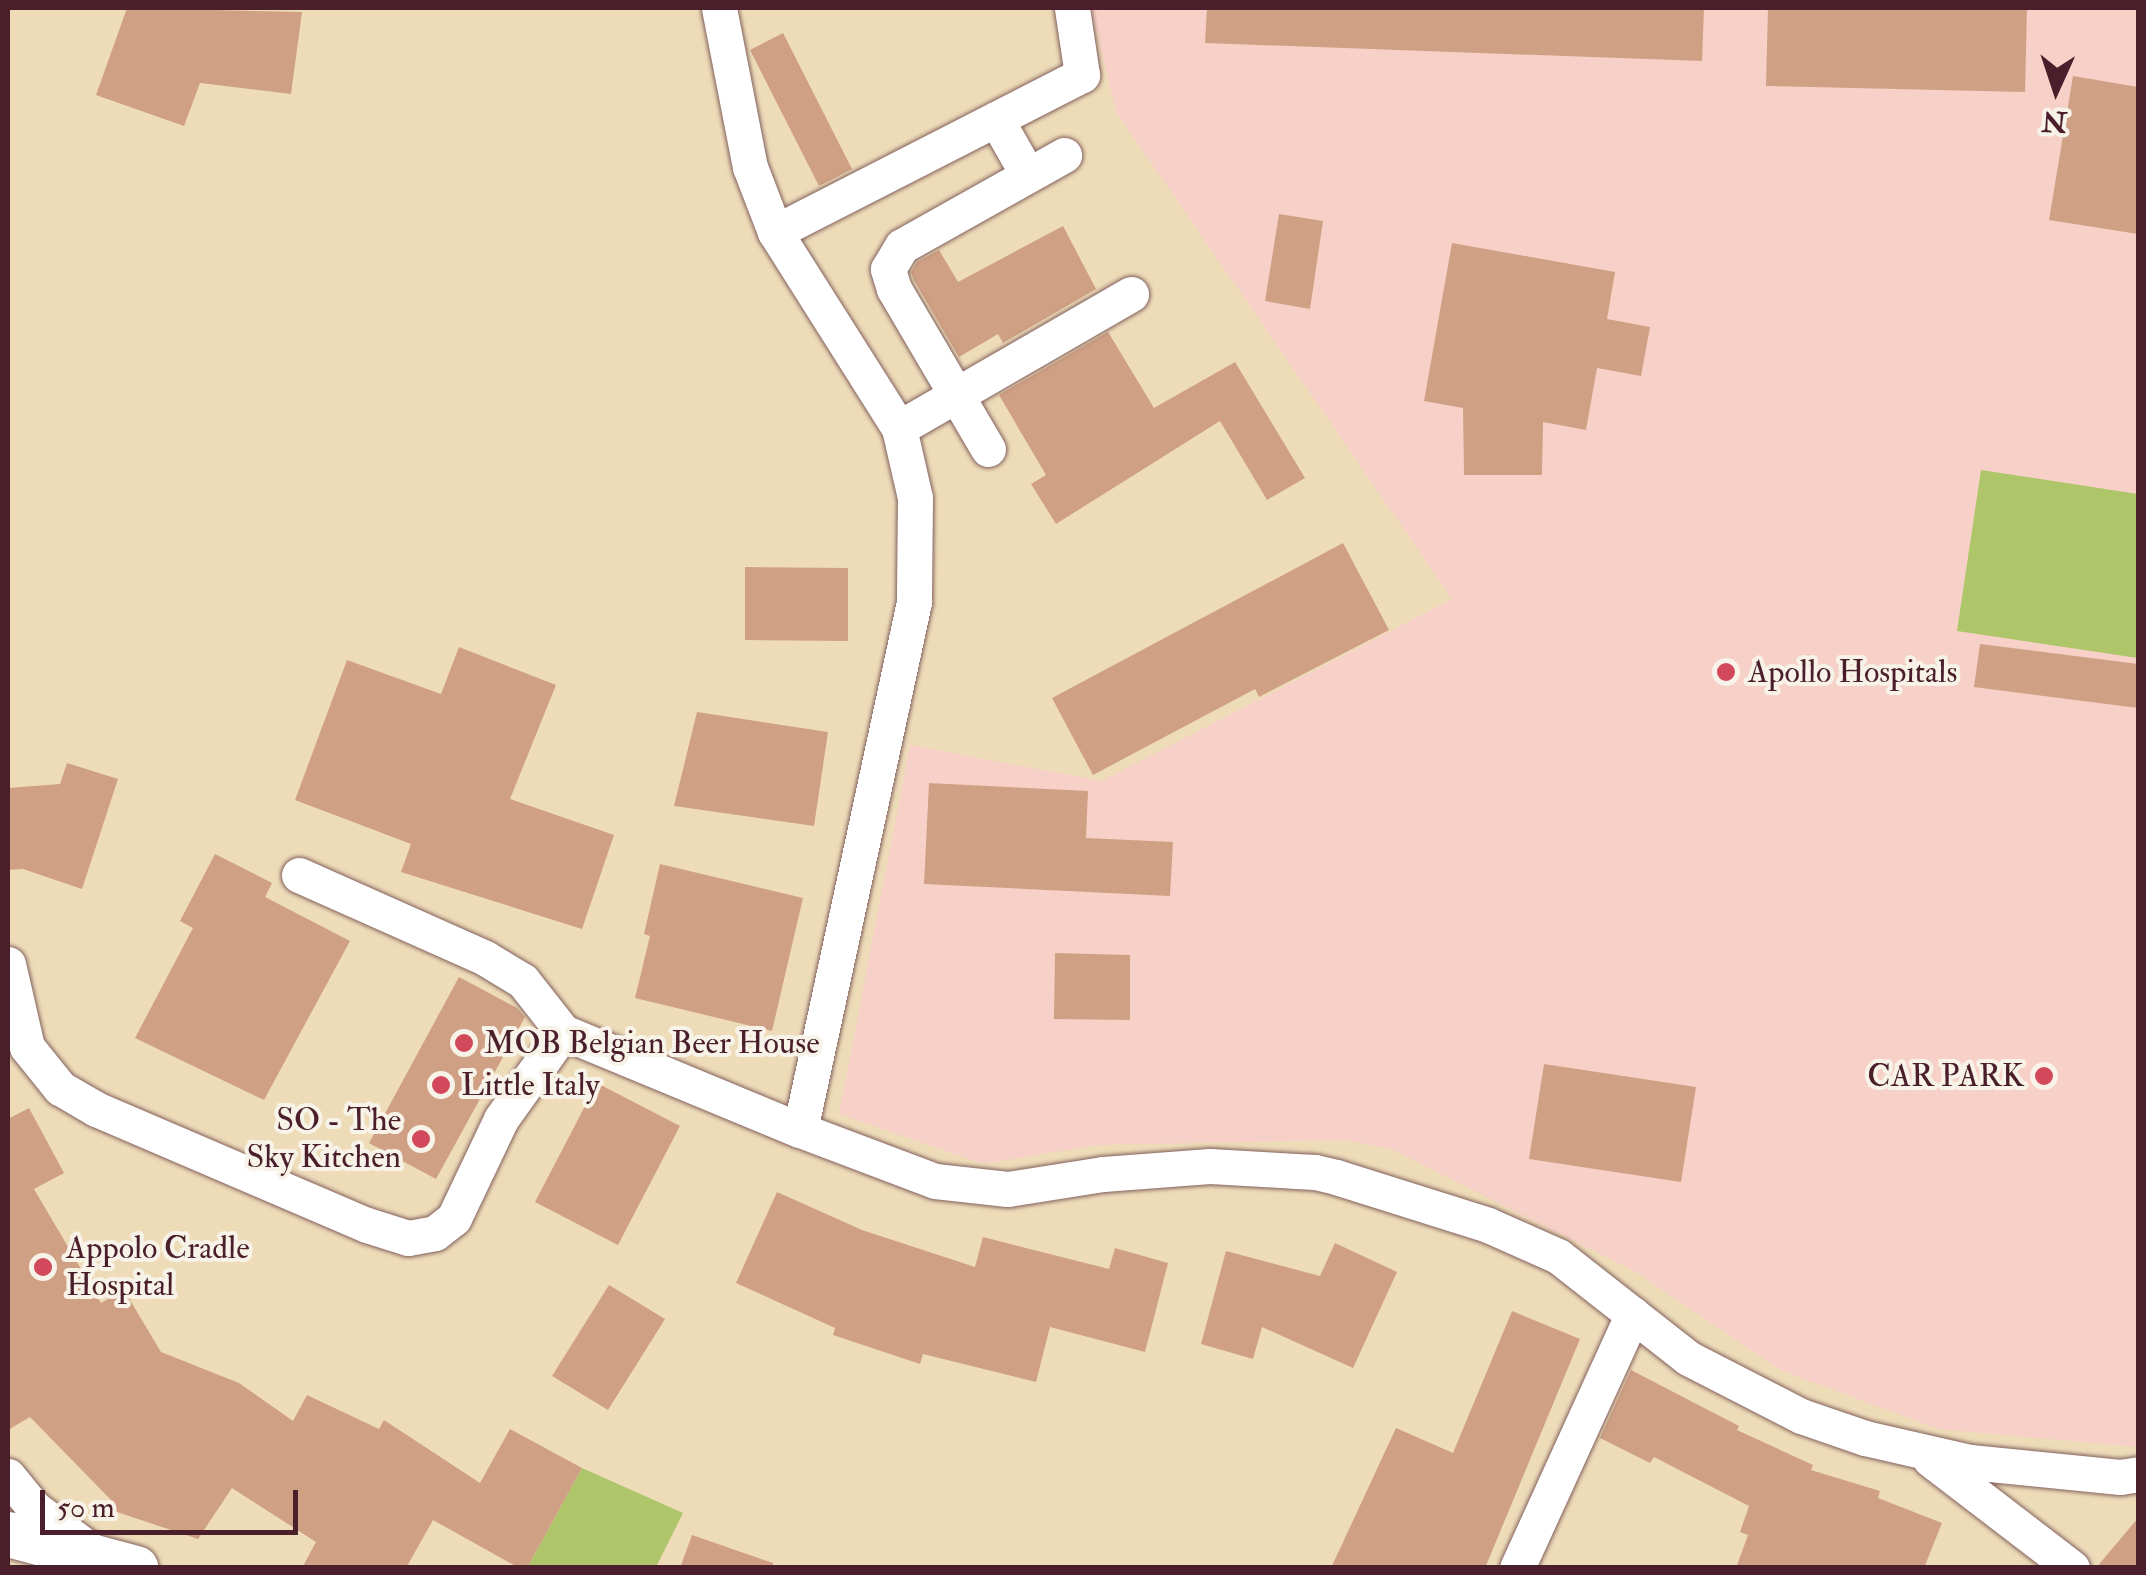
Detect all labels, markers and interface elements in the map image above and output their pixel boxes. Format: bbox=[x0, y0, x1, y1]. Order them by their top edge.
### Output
north arrow bbox=[2006, 40, 2106, 140]
text: N bbox=[2041, 102, 2068, 139]
place label: Apollo Hospitals bbox=[1748, 653, 1957, 691]
marker: Apollo Hospitals bbox=[1713, 659, 1739, 685]
place label: MOB Belgian Beer House bbox=[484, 1024, 820, 1062]
marker: MOB Belgian Beer House bbox=[453, 1032, 475, 1054]
place label: CAR PARK bbox=[1867, 1057, 2024, 1095]
marker: CAR PARK bbox=[2033, 1065, 2055, 1087]
place label: Little Italy bbox=[461, 1066, 600, 1104]
marker: Little Italy bbox=[430, 1074, 452, 1096]
place label: SO - The Sky Kitchen bbox=[247, 1102, 401, 1177]
marker: SO - The Sky Kitchen bbox=[410, 1128, 432, 1150]
place label: Appolo Cradle Hospital bbox=[66, 1230, 250, 1305]
marker: Appolo Cradle Hospital bbox=[30, 1254, 56, 1280]
scale bar bbox=[45, 1470, 302, 1532]
text: 50 m bbox=[57, 1489, 115, 1526]

